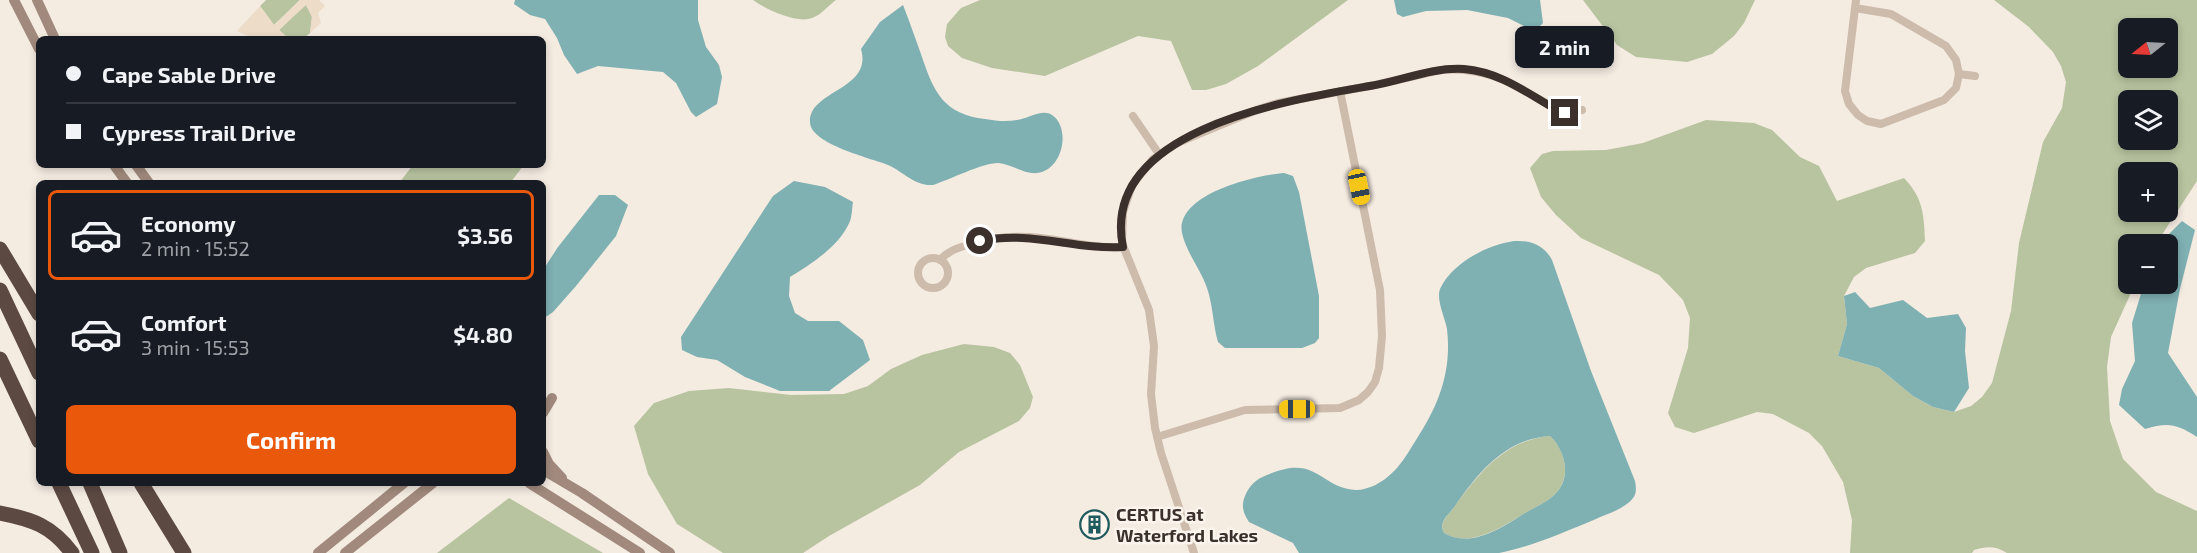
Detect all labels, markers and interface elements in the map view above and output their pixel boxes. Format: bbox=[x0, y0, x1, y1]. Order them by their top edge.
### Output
north arrow bbox=[2118, 18, 2178, 78]
map controls bbox=[2118, 18, 2178, 294]
callout: 2 min bbox=[1516, 26, 1614, 68]
text: 2 min bbox=[1539, 35, 1590, 59]
text: Cape Sable Drive bbox=[102, 61, 276, 87]
button: layers bbox=[2118, 90, 2178, 150]
route end bbox=[1551, 99, 1578, 126]
text: Cypress Trail Drive bbox=[102, 119, 296, 145]
button: + bbox=[2118, 162, 2178, 222]
car bbox=[1346, 168, 1372, 206]
icon: car bbox=[69, 208, 123, 262]
text: Economy bbox=[141, 210, 236, 236]
text: $3.56 bbox=[457, 222, 513, 248]
route start bbox=[966, 227, 993, 254]
button: − bbox=[2118, 234, 2178, 294]
text: 2 min · 15:52 bbox=[141, 236, 250, 260]
icon: car bbox=[69, 307, 123, 361]
text: Comfort bbox=[141, 309, 226, 335]
text: $4.80 bbox=[453, 321, 513, 347]
text: 3 min · 15:53 bbox=[141, 335, 250, 359]
car bbox=[1279, 400, 1315, 418]
button: Confirm bbox=[66, 405, 516, 474]
place label: CERTUS at Waterford Lakes bbox=[1116, 503, 1258, 546]
building icon: CERTUS at Waterford Lakes bbox=[1079, 509, 1111, 541]

